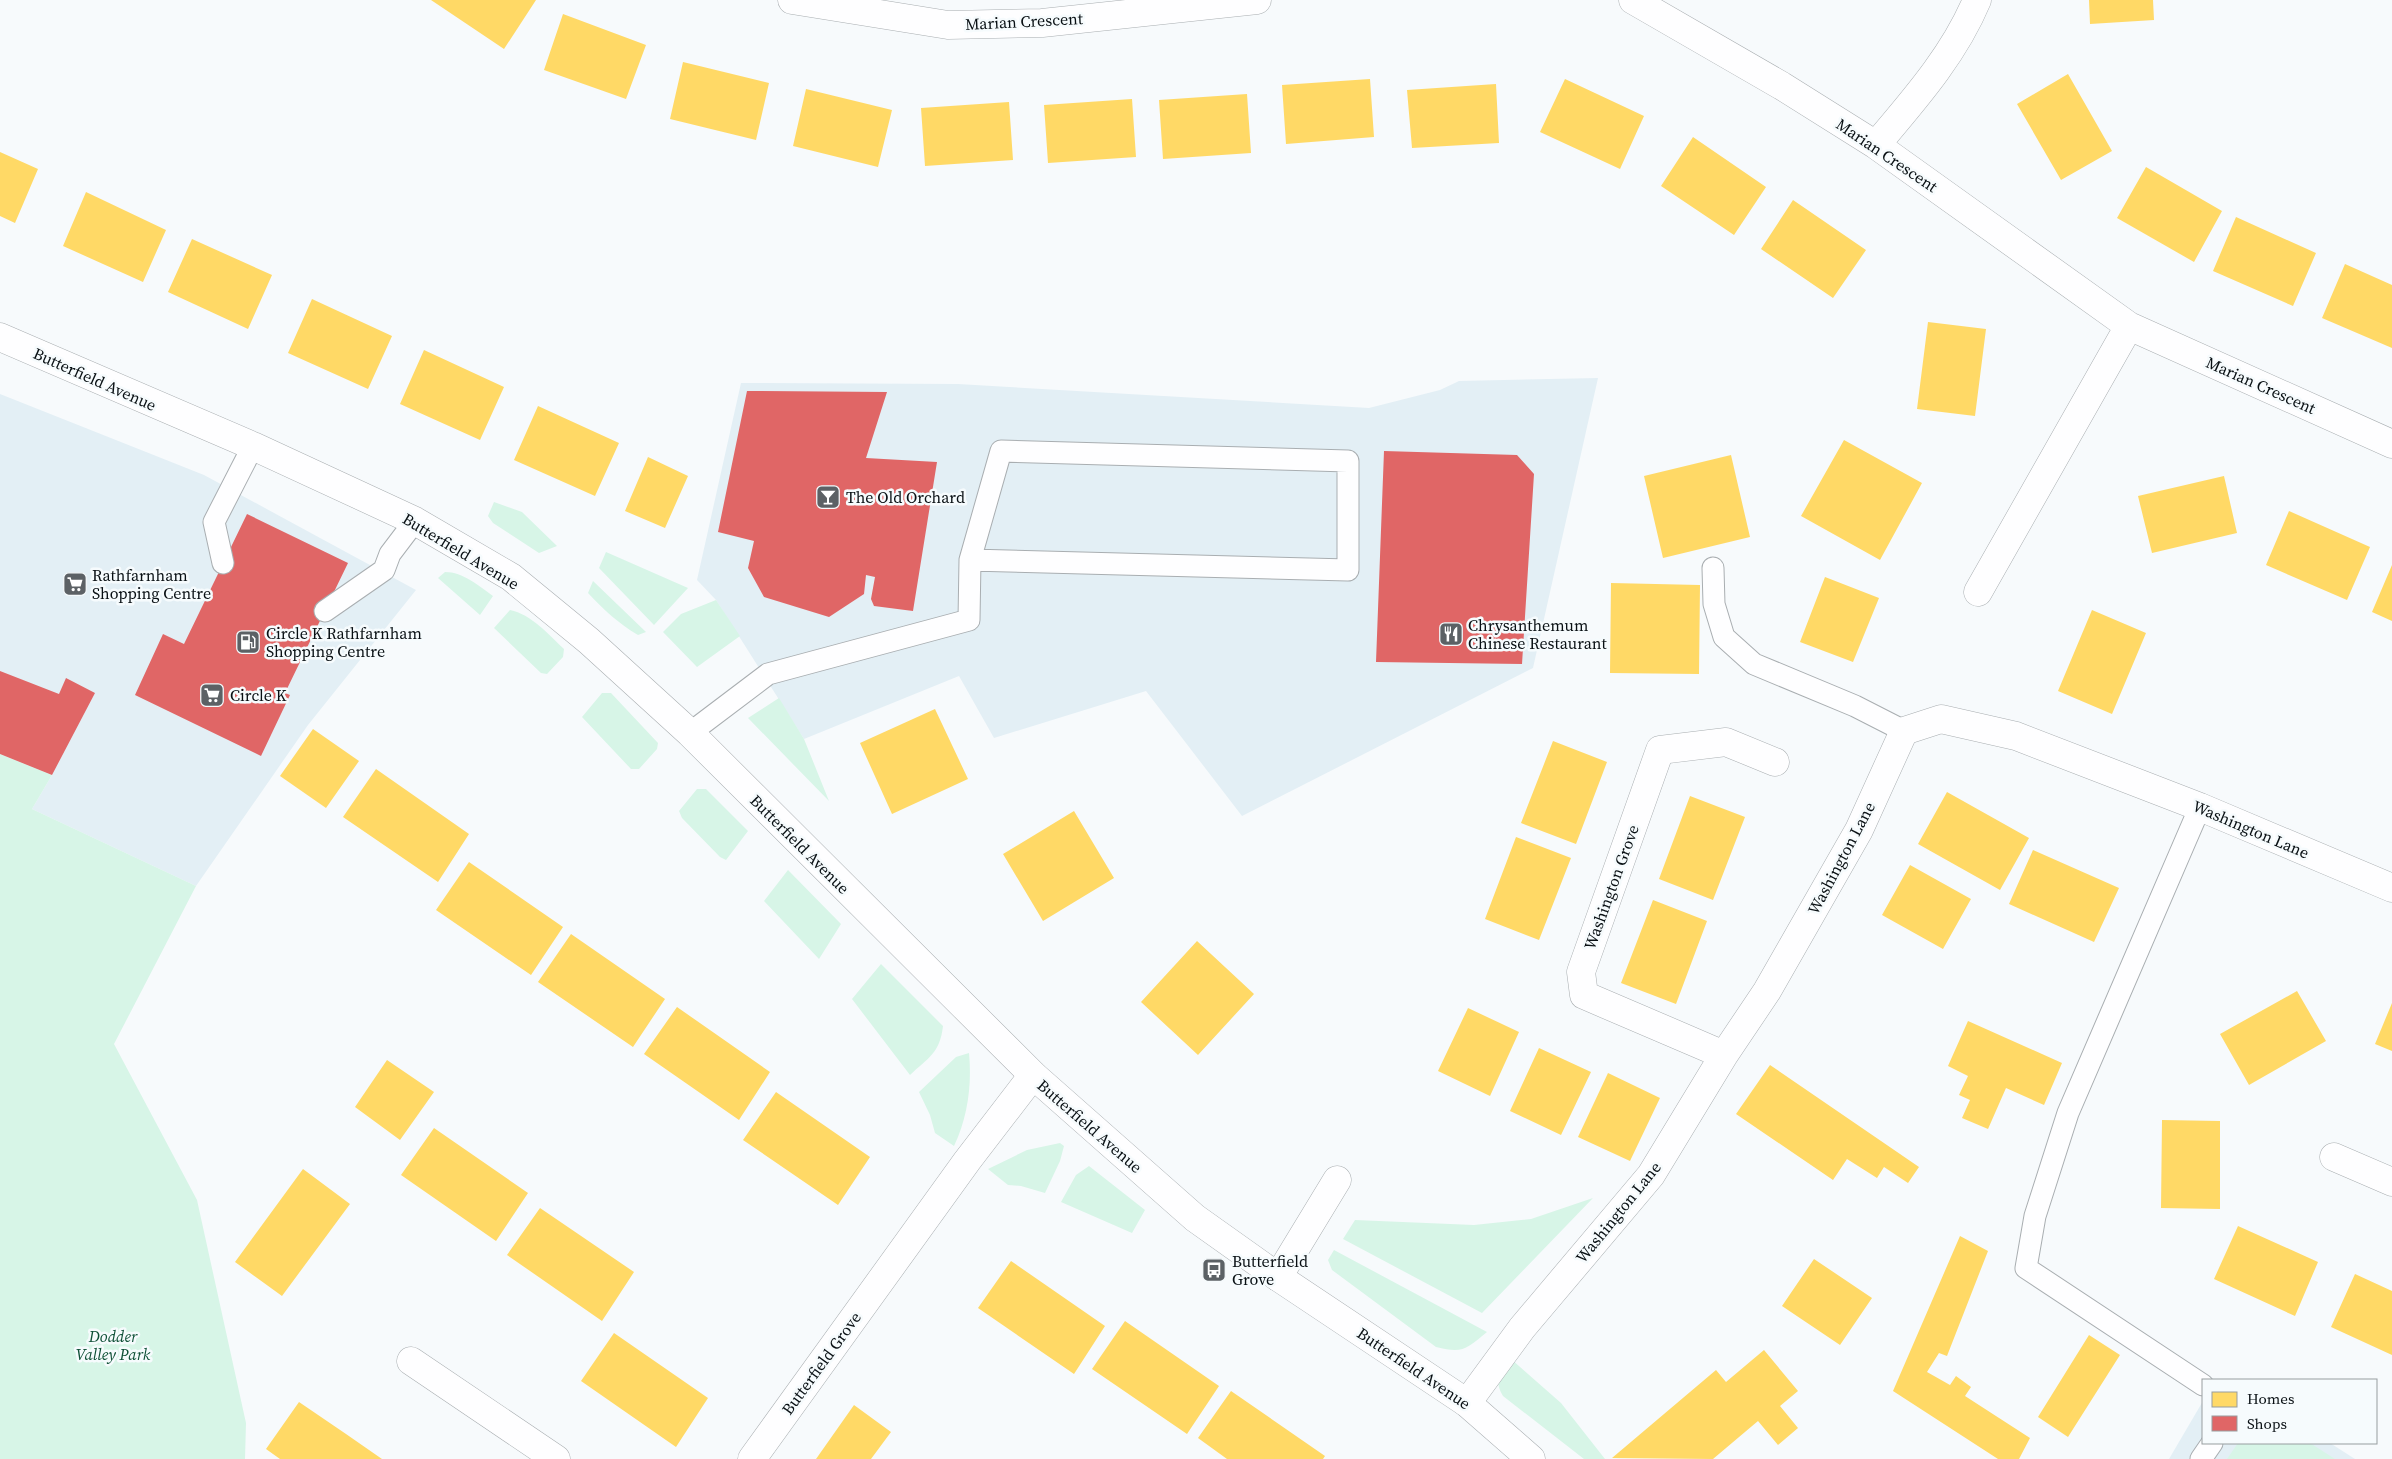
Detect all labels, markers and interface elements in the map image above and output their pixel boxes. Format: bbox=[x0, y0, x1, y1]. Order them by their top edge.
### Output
street label: Marian Crescent bbox=[965, 7, 1084, 35]
street label: Marian Crescent bbox=[1832, 113, 1943, 197]
street label: Butterfield Avenue bbox=[30, 342, 160, 416]
street label: Marian Crescent bbox=[2203, 351, 2320, 419]
bar icon: The Old Orchard bbox=[815, 484, 841, 510]
place label: The Old Orchard bbox=[846, 486, 965, 508]
street label: Butterfield Avenue bbox=[399, 507, 523, 595]
place label: Rathfarnham Shopping Centre bbox=[92, 564, 211, 604]
supermarket icon: Rathfarnham Shopping Centre bbox=[62, 571, 88, 597]
place label: Chrysanthemum Chinese Restaurant bbox=[1468, 614, 1607, 654]
restaurant icon: Chrysanthemum Chinese Restaurant bbox=[1438, 621, 1464, 647]
place label: Circle K Rathfarnham Shopping Centre bbox=[266, 622, 422, 662]
fuel station icon: Circle K Rathfarnham Shopping Centre bbox=[235, 629, 261, 655]
supermarket icon: Circle K bbox=[199, 682, 225, 708]
place label: Circle K bbox=[230, 684, 287, 706]
street label: Butterfield Avenue bbox=[745, 789, 855, 899]
street label: Washington Lane bbox=[2189, 795, 2313, 863]
street label: Washington Lane bbox=[1802, 798, 1880, 918]
street label: Washington Grove bbox=[1578, 822, 1644, 952]
street label: Butterfield Avenue bbox=[1033, 1074, 1147, 1178]
street label: Washington Lane bbox=[1570, 1157, 1666, 1267]
place label: Butterfield Grove bbox=[1232, 1250, 1308, 1290]
bus stop icon: Butterfield Grove bbox=[1201, 1257, 1227, 1283]
street label: Butterfield Grove bbox=[776, 1307, 866, 1419]
street label: Butterfield Avenue bbox=[1353, 1322, 1475, 1414]
park label: Dodder Valley Park bbox=[76, 1325, 151, 1365]
legend bbox=[2202, 1379, 2377, 1444]
text: Homes bbox=[2247, 1388, 2294, 1409]
text: Shops bbox=[2247, 1413, 2287, 1434]

